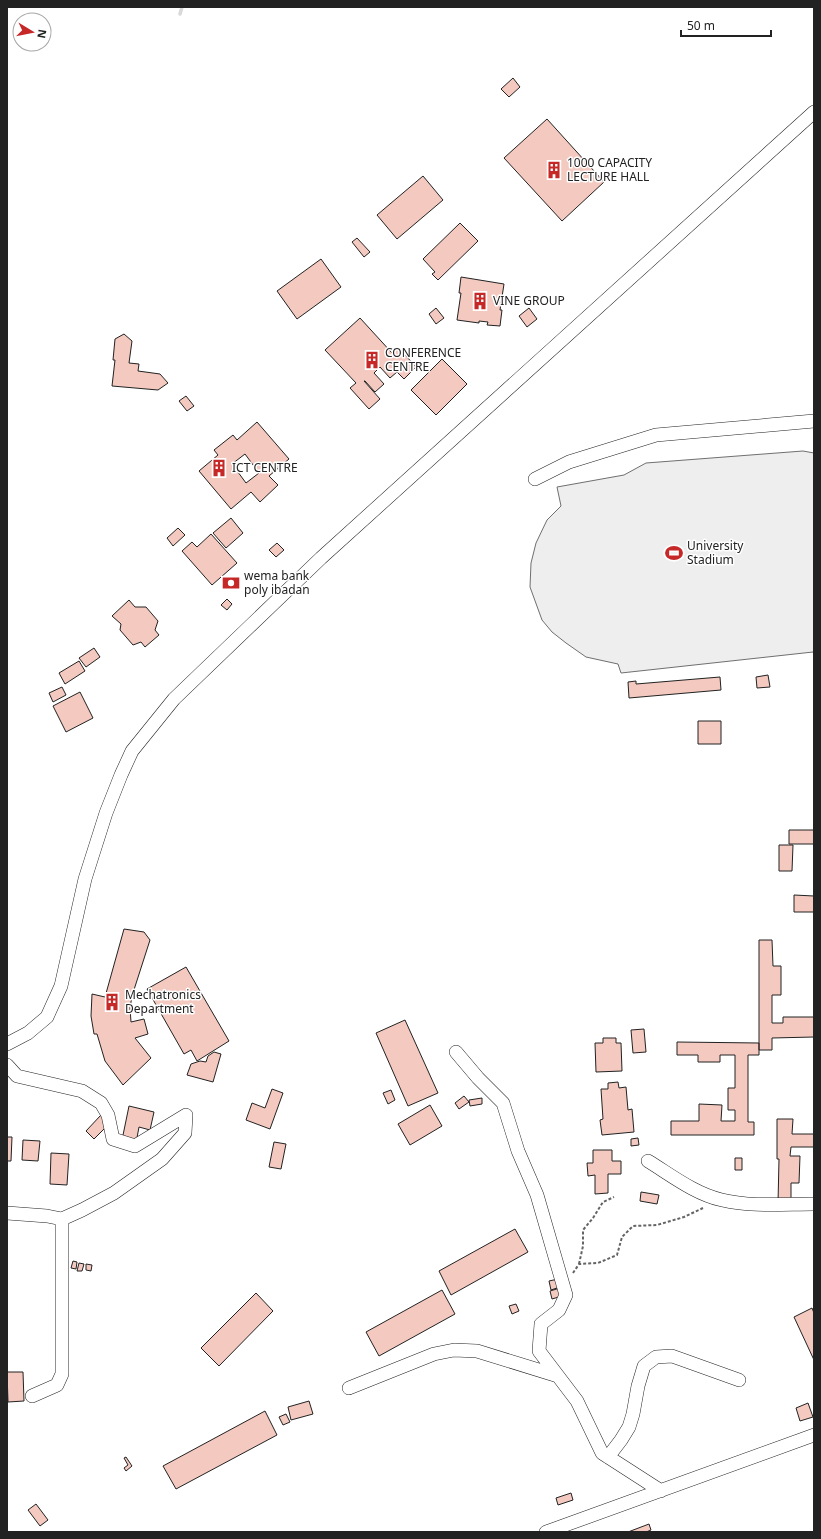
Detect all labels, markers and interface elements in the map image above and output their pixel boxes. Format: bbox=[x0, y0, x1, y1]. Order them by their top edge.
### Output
north arrow bbox=[12, 12, 52, 52]
scale bar bbox=[681, 12, 771, 38]
text: 50 m bbox=[687, 17, 715, 34]
text: N bbox=[34, 28, 51, 40]
place label: 1000 CAPACITY LECTURE HALL bbox=[567, 154, 652, 185]
building icon: 1000 CAPACITY LECTURE HALL bbox=[544, 160, 564, 180]
building icon: VINE GROUP bbox=[470, 291, 490, 311]
place label: VINE GROUP bbox=[493, 292, 565, 309]
place label: CONFERENCE CENTRE bbox=[385, 344, 461, 375]
building icon: CONFERENCE CENTRE bbox=[362, 350, 382, 370]
building icon: ICT CENTRE bbox=[209, 458, 229, 478]
place label: ICT CENTRE bbox=[232, 459, 298, 476]
place label: University Stadium bbox=[687, 537, 744, 568]
sports icon: University Stadium bbox=[664, 543, 684, 563]
place label: wema bank poly ibadan bbox=[244, 567, 310, 598]
bank icon: wema bank poly ibadan bbox=[221, 573, 241, 593]
place label: Mechatronics Department bbox=[125, 986, 201, 1017]
building icon: Mechatronics Department bbox=[102, 992, 122, 1012]

